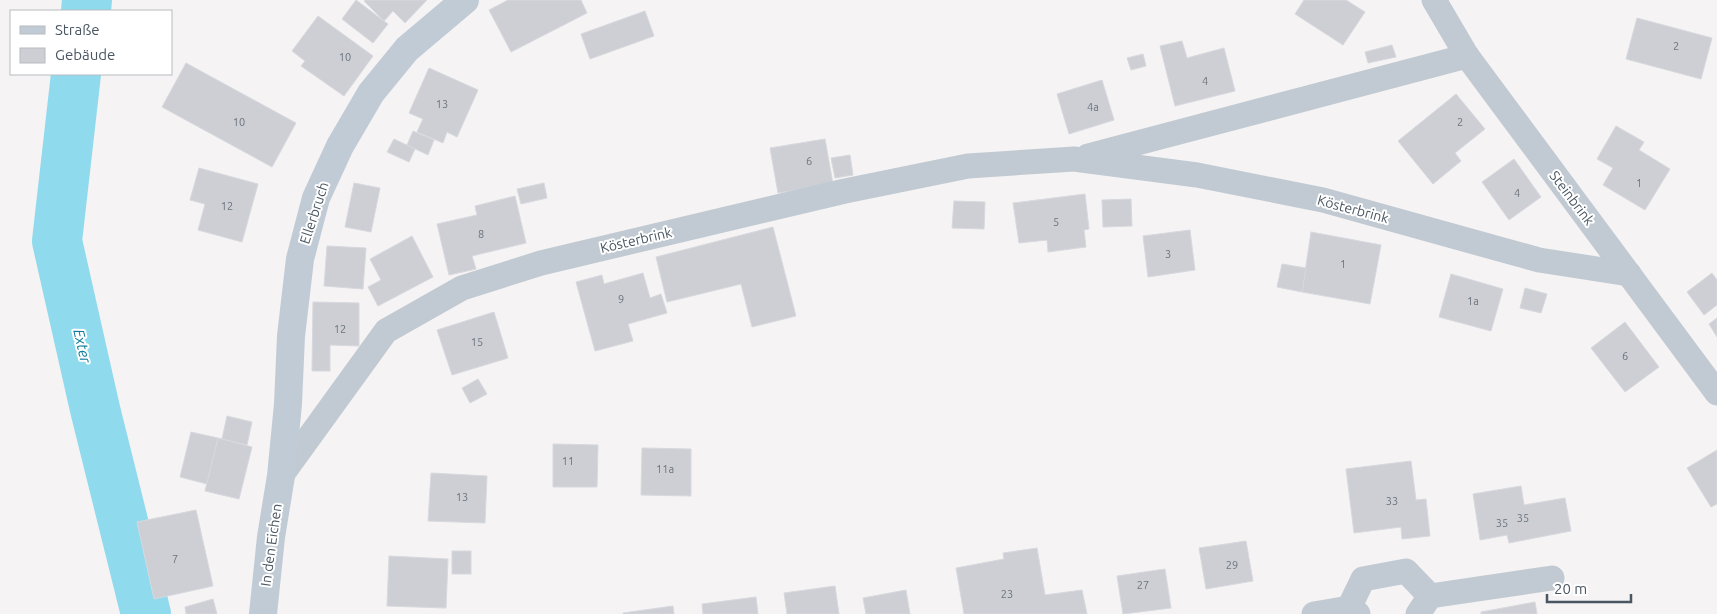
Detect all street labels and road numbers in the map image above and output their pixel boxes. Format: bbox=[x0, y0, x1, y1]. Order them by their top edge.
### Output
street label: Steinbrink bbox=[1546, 168, 1598, 228]
street label: Ellerbruch bbox=[296, 180, 332, 246]
street label: Kösterbrink bbox=[1316, 192, 1390, 226]
street label: Kösterbrink bbox=[599, 224, 673, 256]
street label: In den Eichen bbox=[257, 503, 285, 587]

